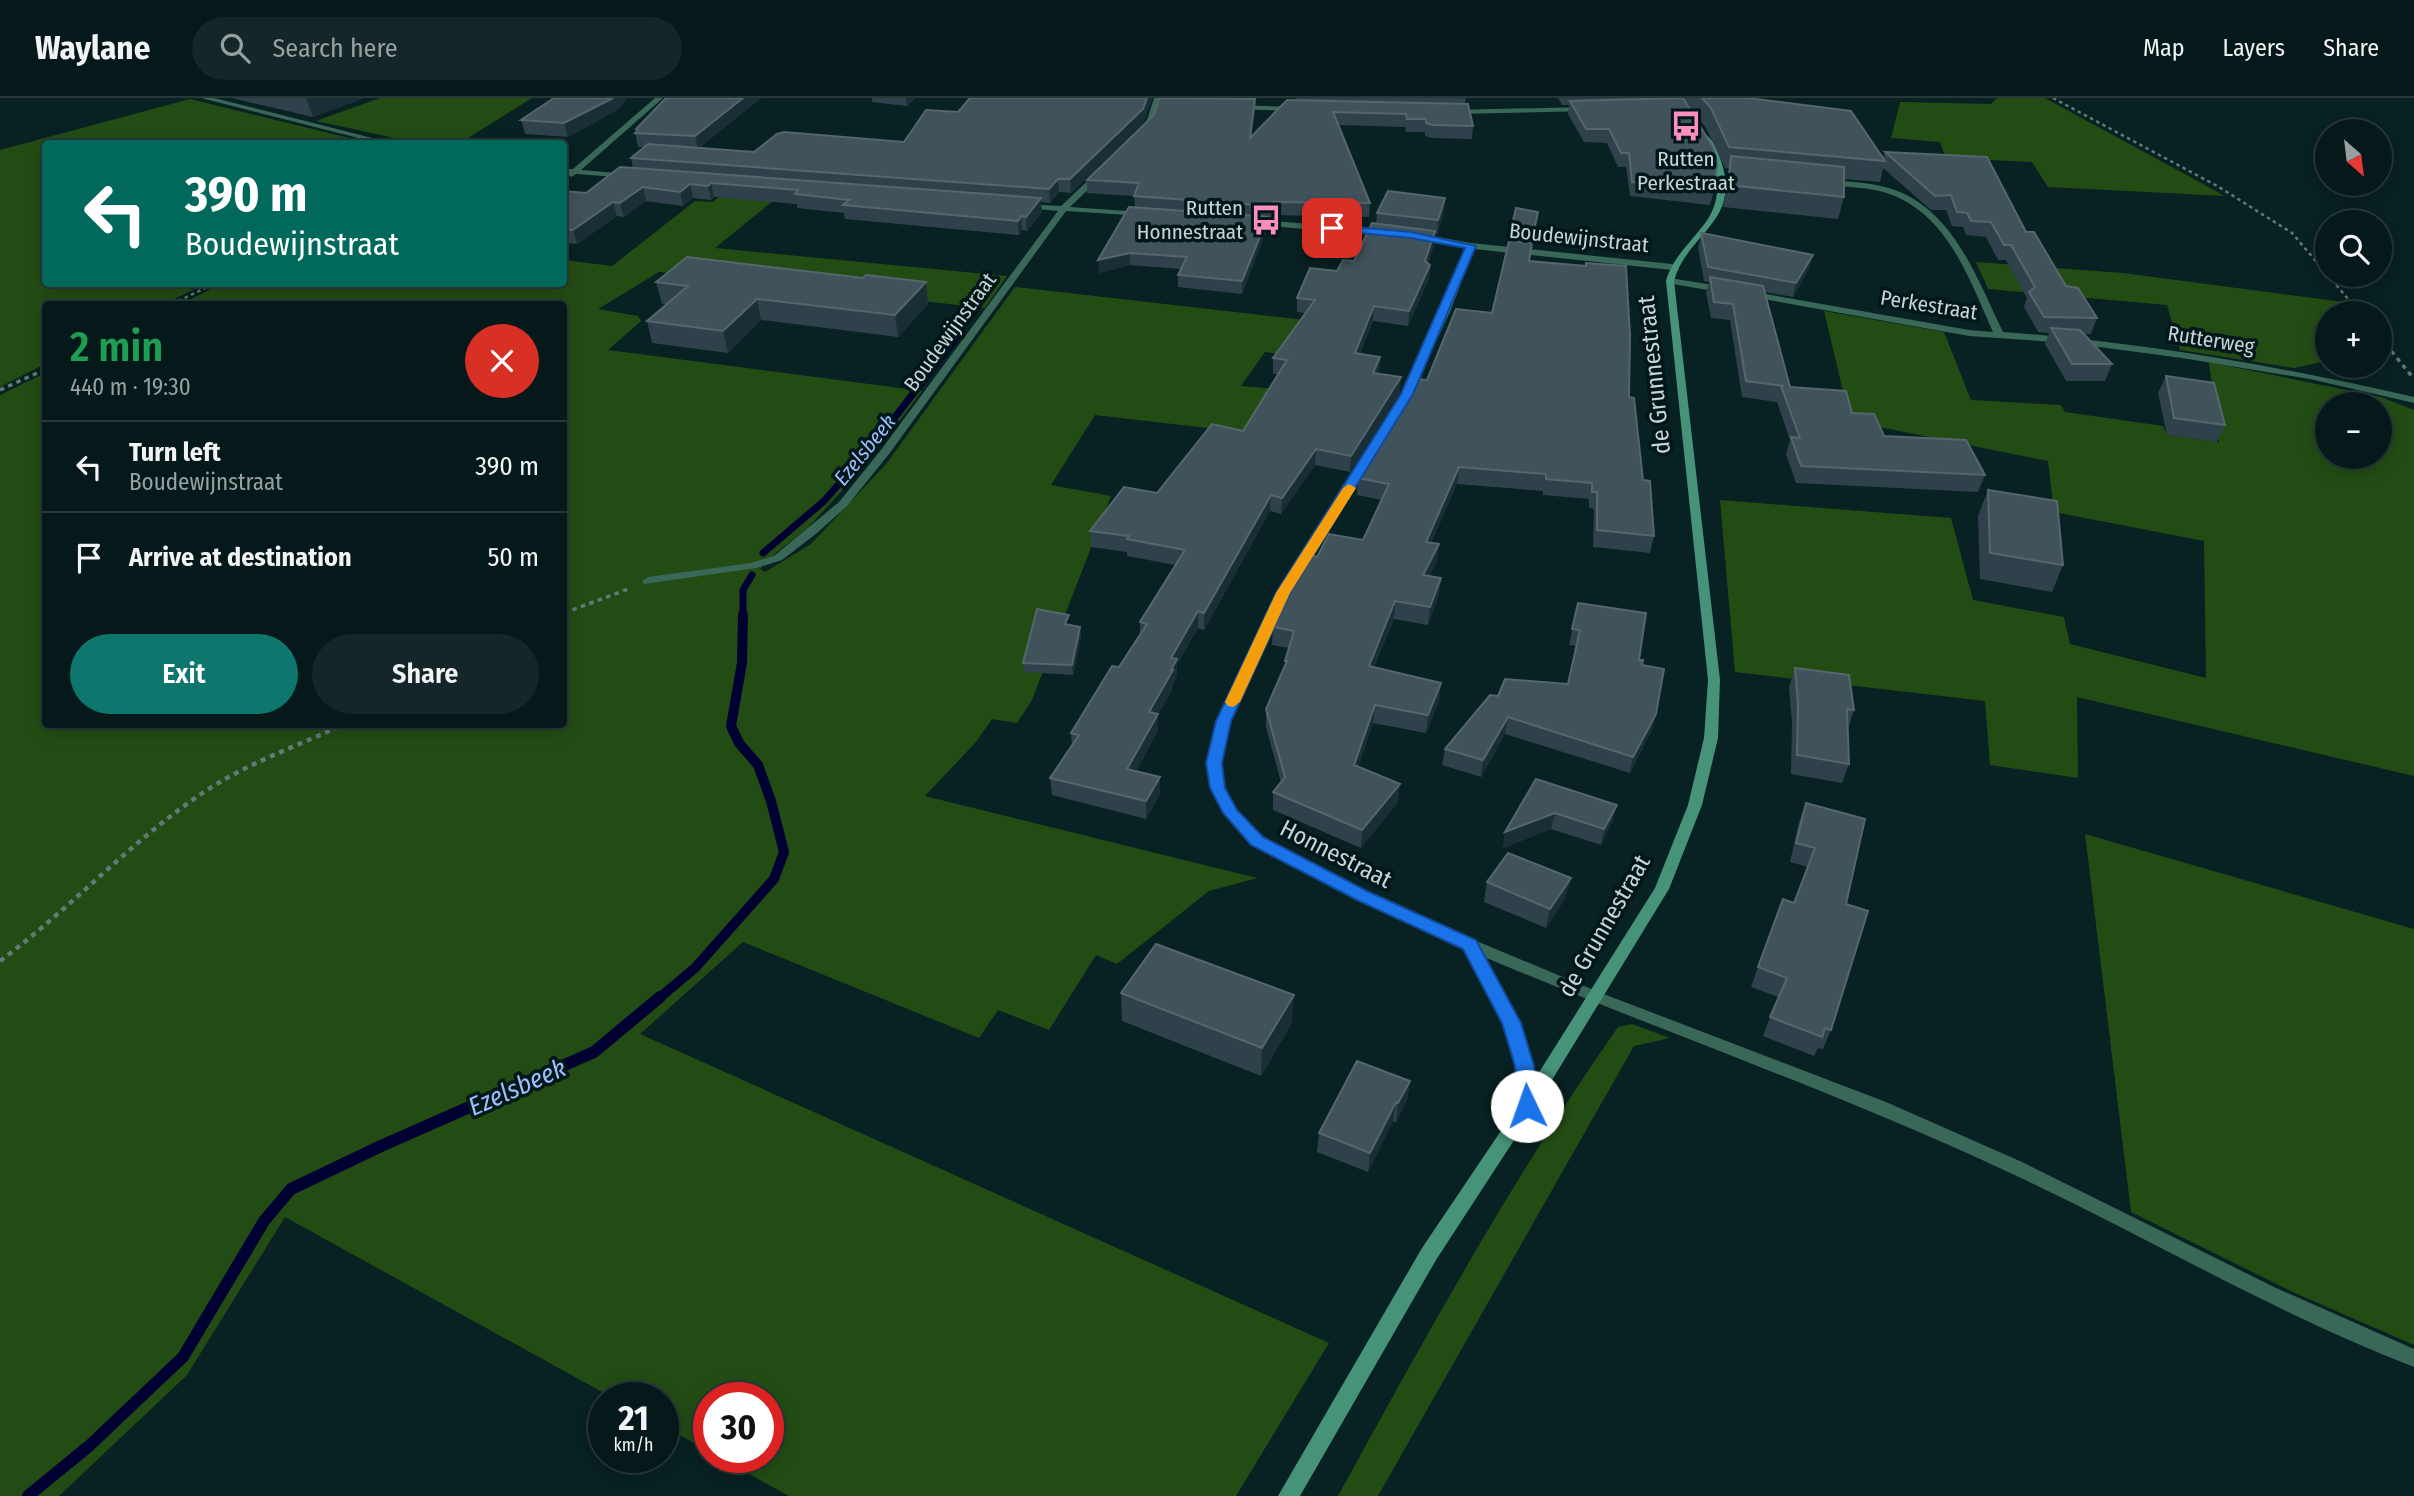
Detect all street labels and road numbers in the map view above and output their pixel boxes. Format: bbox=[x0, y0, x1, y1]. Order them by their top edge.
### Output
street label: Boudewijnstraat bbox=[1508, 218, 1650, 258]
street label: Boudewijnstraat bbox=[898, 267, 1002, 396]
street label: Perkestraat bbox=[1879, 285, 1979, 326]
street label: de Grunnestraat bbox=[1632, 294, 1676, 456]
street label: Rutterweg bbox=[2166, 320, 2256, 360]
street label: Honnestraat bbox=[1276, 814, 1397, 894]
street label: de Grunnestraat bbox=[1552, 850, 1656, 1002]

